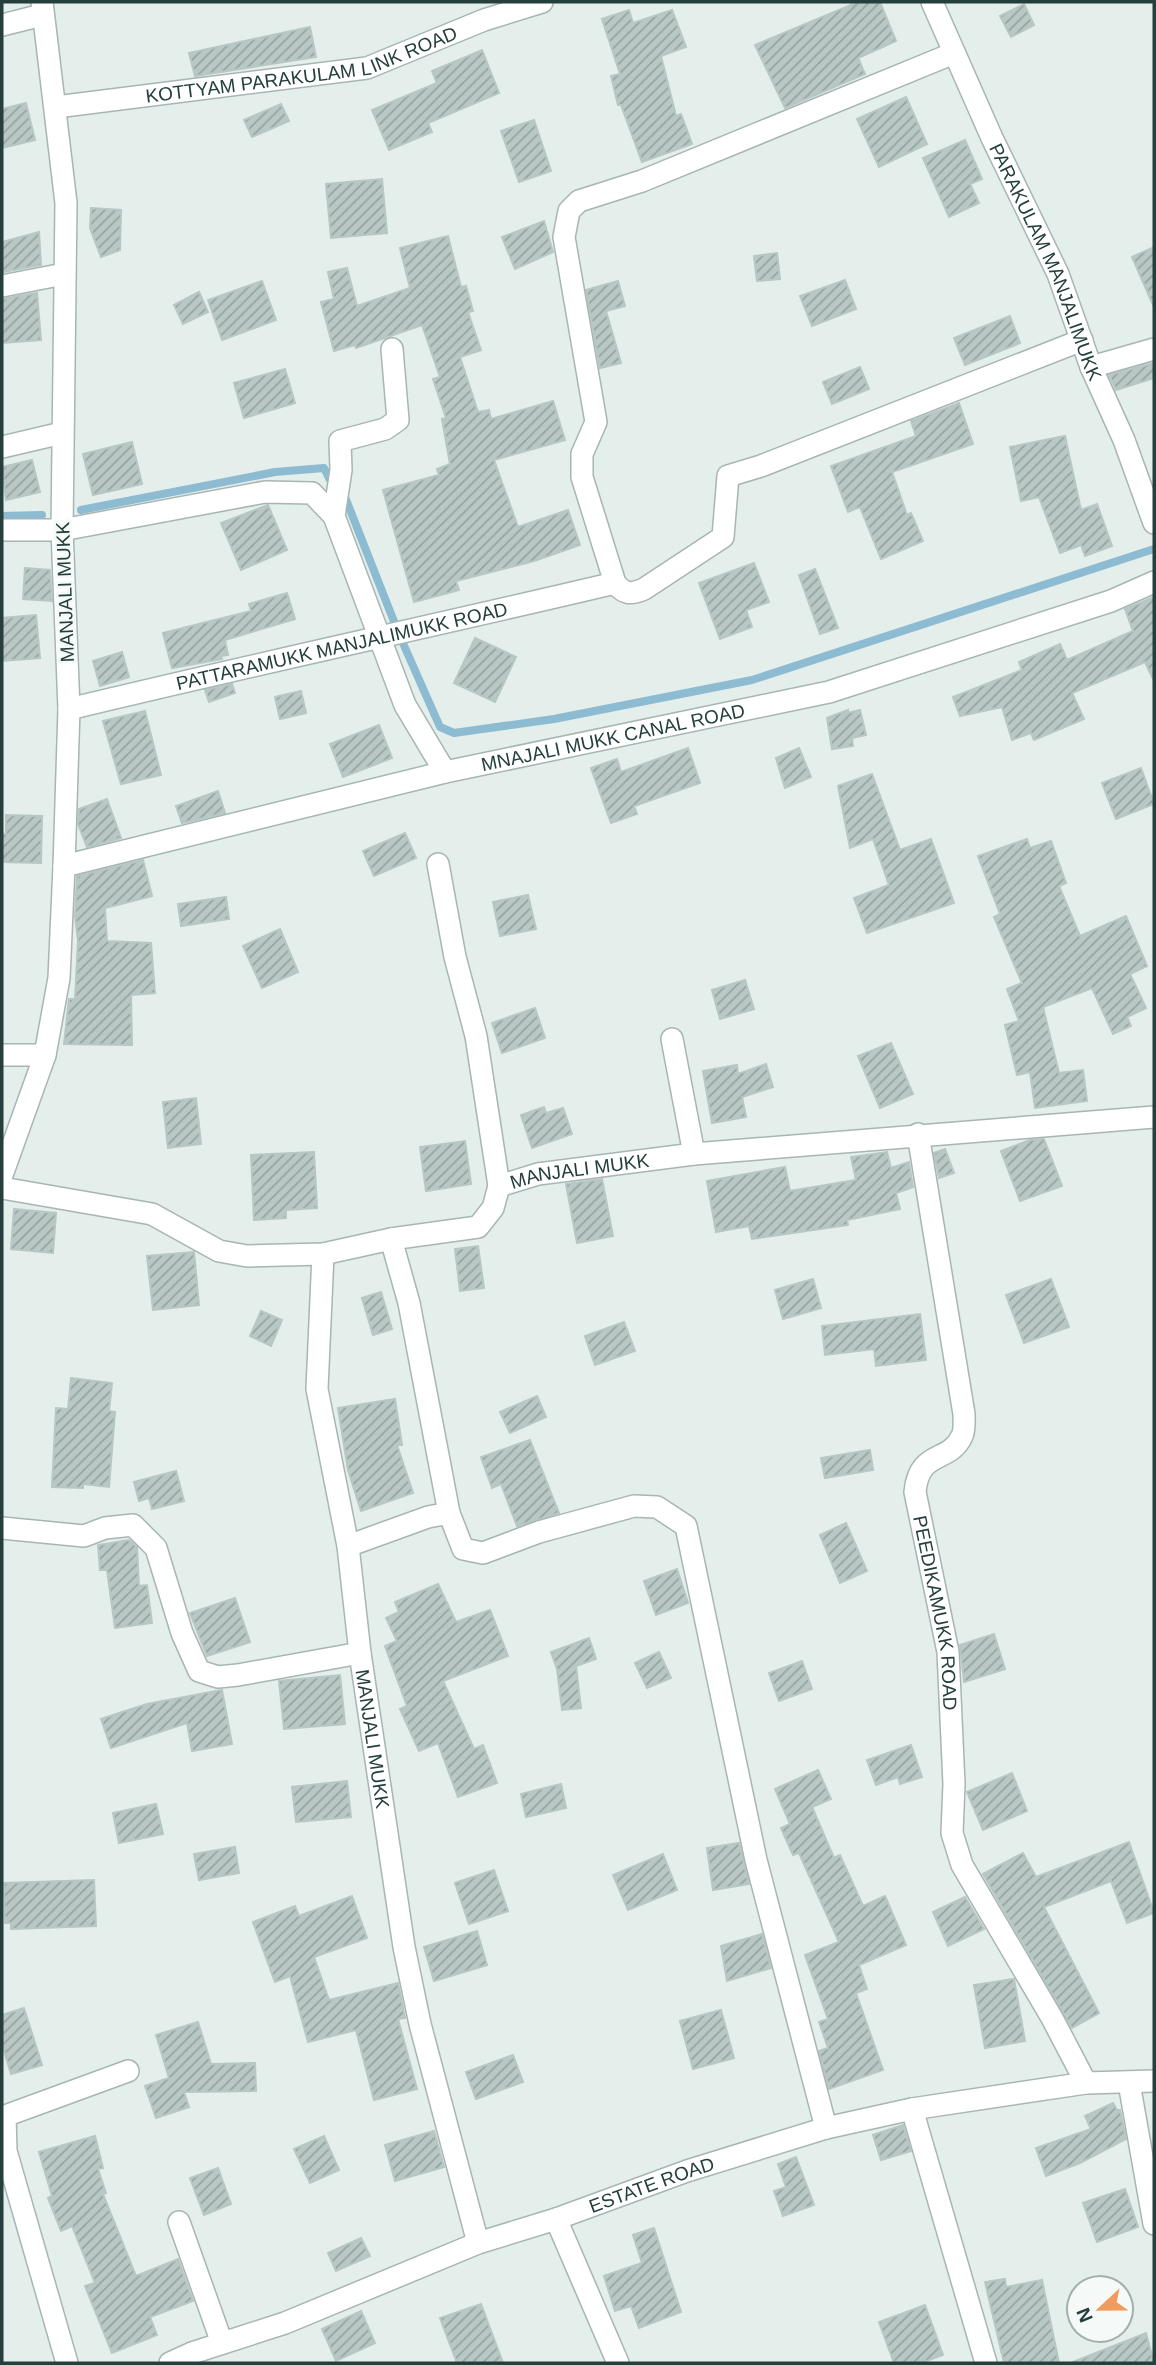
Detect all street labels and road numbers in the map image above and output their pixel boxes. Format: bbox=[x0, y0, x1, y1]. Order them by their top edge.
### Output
street label: KOTTYAM PARAKULAM LINK ROAD bbox=[144, 22, 460, 106]
street label: PARAKULAM MANJALIMUKK bbox=[986, 140, 1106, 384]
street label: MANJALI MUKK bbox=[52, 521, 78, 663]
street label: PATTARAMUKK MANJALIMUKK ROAD bbox=[174, 598, 509, 694]
street label: MNAJALI MUKK CANAL ROAD bbox=[479, 699, 747, 775]
street label: MANJALI MUKK bbox=[507, 1149, 650, 1192]
street label: PEEDIKAMUKK ROAD bbox=[910, 1514, 961, 1711]
street label: MANJALI MUKK bbox=[352, 1668, 394, 1810]
street label: ESTATE ROAD bbox=[586, 2153, 717, 2217]

